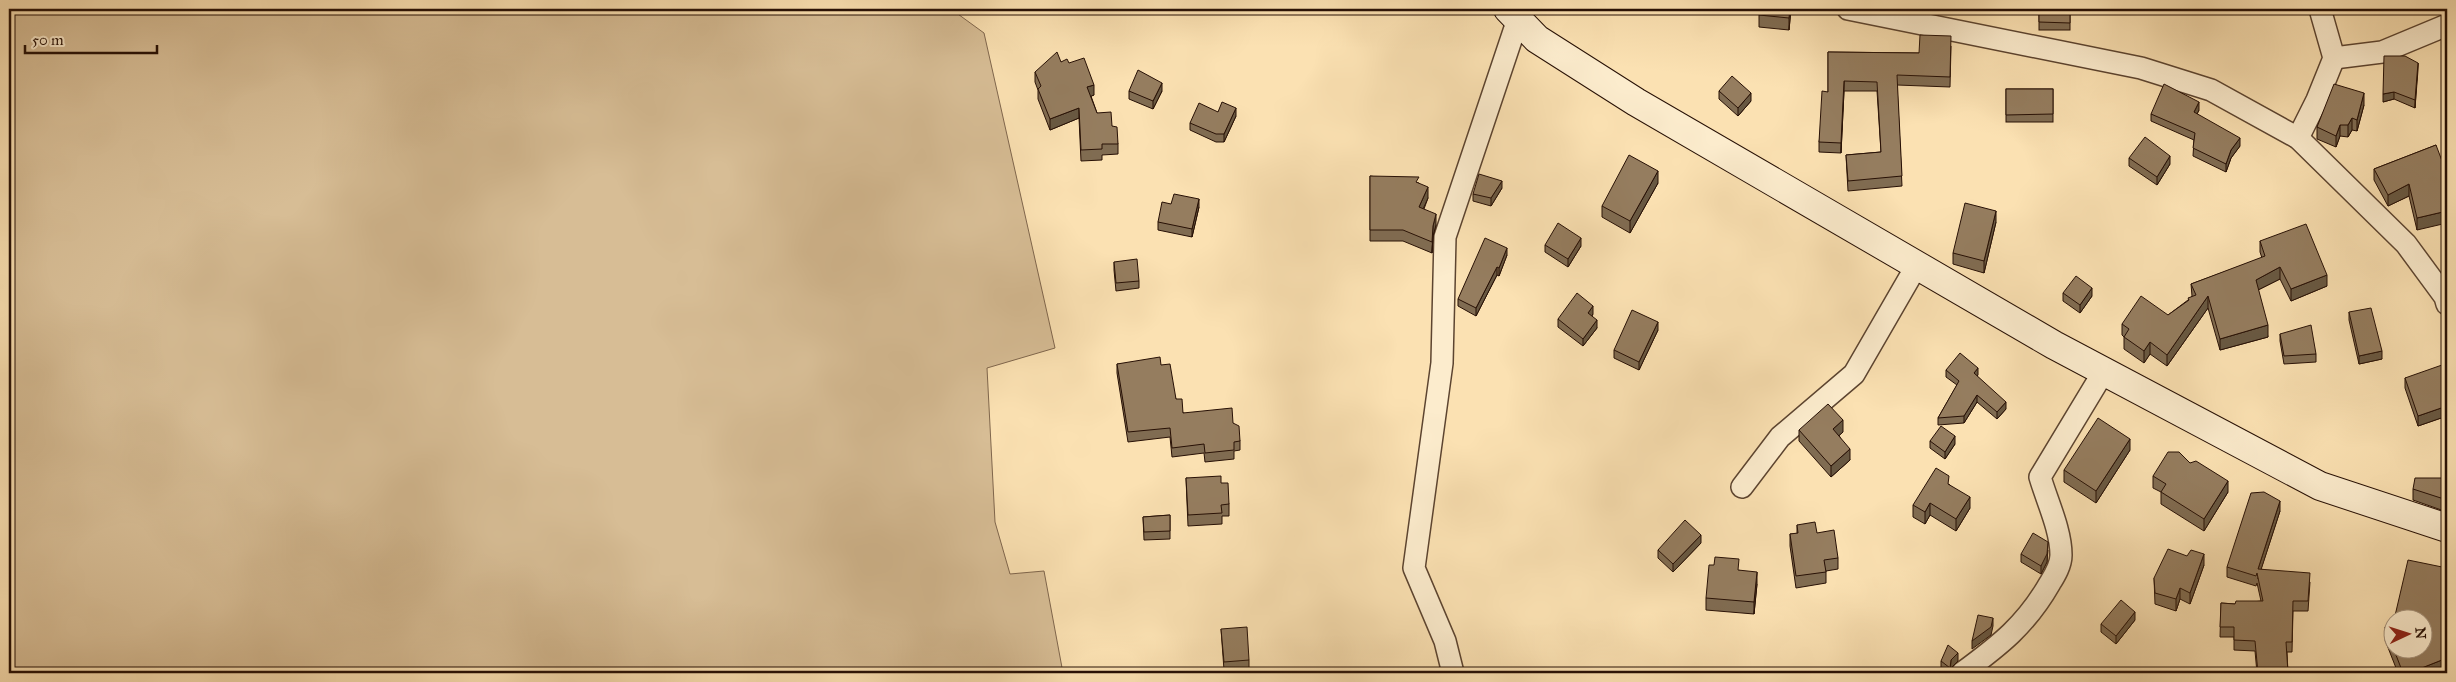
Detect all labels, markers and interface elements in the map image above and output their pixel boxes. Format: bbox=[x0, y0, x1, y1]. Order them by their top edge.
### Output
scale bar bbox=[25, 22, 158, 54]
text: 50 m bbox=[32, 31, 64, 49]
north arrow bbox=[2384, 610, 2434, 660]
text: N bbox=[2412, 627, 2429, 640]

